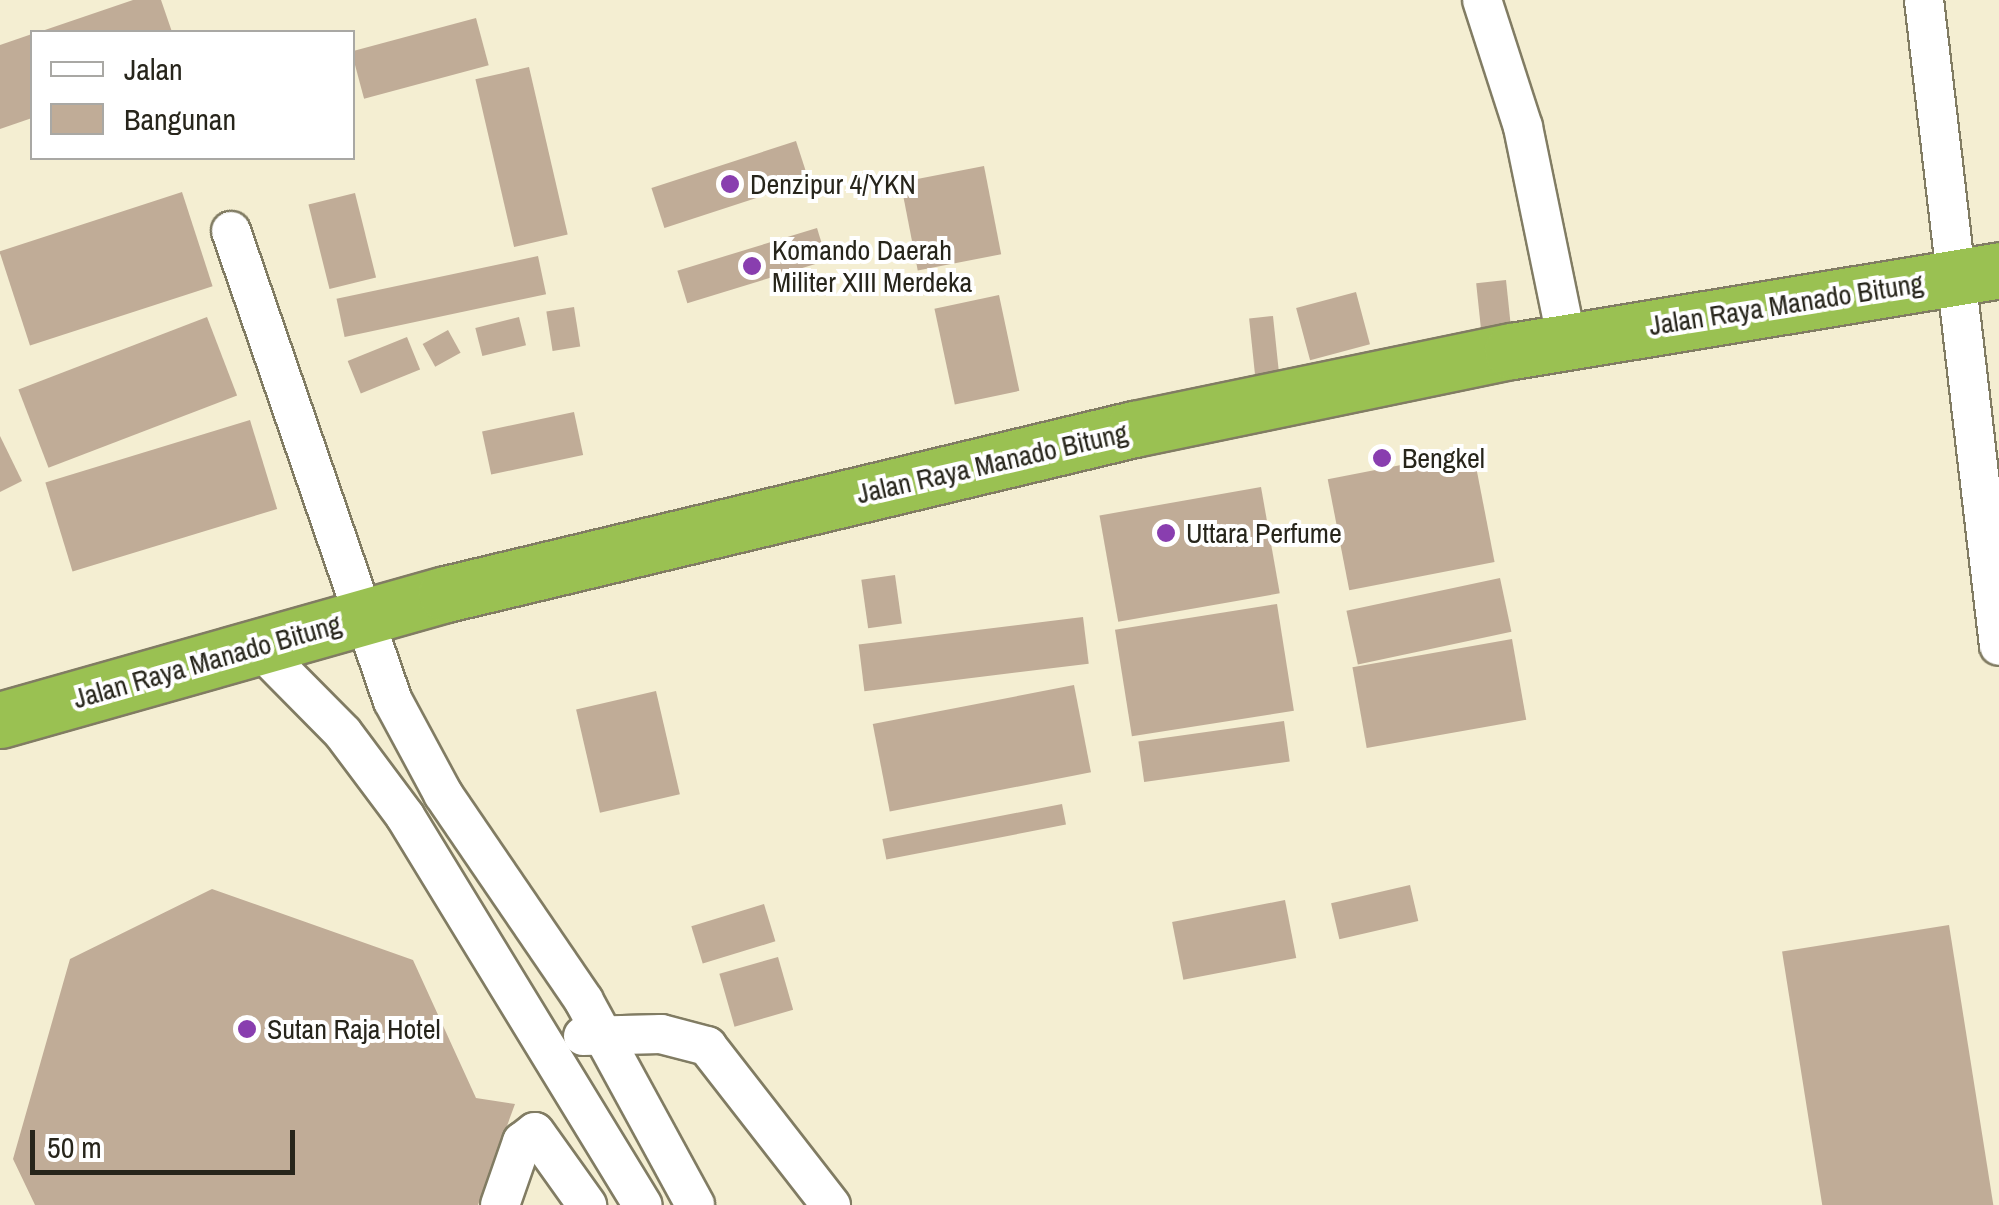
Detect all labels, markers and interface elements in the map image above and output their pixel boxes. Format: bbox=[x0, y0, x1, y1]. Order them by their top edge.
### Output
legend bbox=[30, 30, 355, 160]
text: Jalan bbox=[124, 49, 183, 89]
text: Bangunan bbox=[124, 99, 236, 139]
place label: Denzipur 4/YKN bbox=[750, 167, 916, 201]
marker: Denzipur 4/YKN bbox=[719, 173, 741, 195]
place label: Komando Daerah Militer XIII Merdeka bbox=[772, 233, 972, 299]
marker: Komando Daerah Militer XIII Merdeka bbox=[741, 255, 763, 277]
street label: Jalan Raya Manado Bitung bbox=[1647, 266, 1925, 342]
street label: Jalan Raya Manado Bitung bbox=[853, 415, 1131, 511]
place label: Bengkel bbox=[1402, 441, 1485, 475]
marker: Bengkel bbox=[1371, 447, 1393, 469]
place label: Uttara Perfume bbox=[1186, 516, 1342, 550]
marker: Uttara Perfume bbox=[1155, 522, 1177, 544]
street label: Jalan Raya Manado Bitung bbox=[69, 607, 345, 715]
place label: Sutan Raja Hotel bbox=[267, 1012, 441, 1046]
marker: Sutan Raja Hotel bbox=[236, 1018, 258, 1040]
scale bar bbox=[35, 1110, 300, 1172]
text: 50 m bbox=[47, 1127, 102, 1167]

